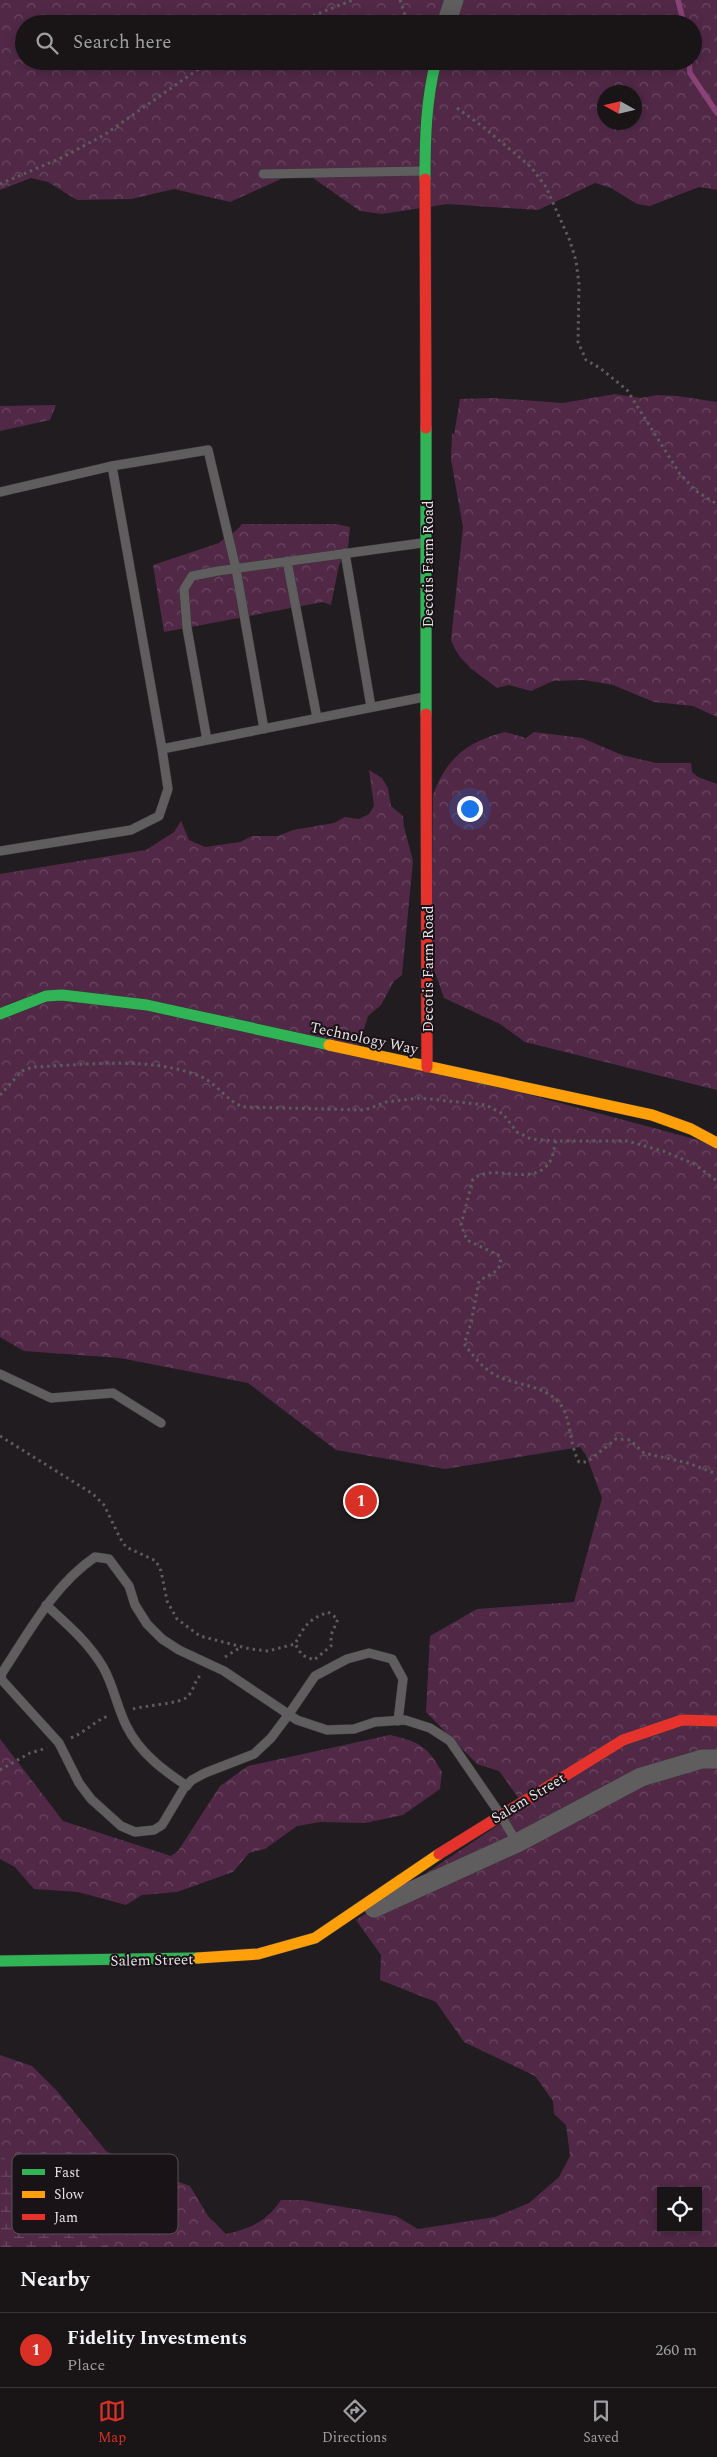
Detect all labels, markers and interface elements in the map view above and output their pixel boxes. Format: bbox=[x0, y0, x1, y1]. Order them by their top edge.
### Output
search box bbox=[15, 15, 702, 70]
text: Search here bbox=[73, 28, 172, 57]
icon: search bbox=[33, 29, 61, 57]
north arrow bbox=[597, 85, 642, 130]
street label: Decotis Farm Road bbox=[417, 500, 440, 628]
your location bbox=[457, 796, 483, 822]
street label: Decotis Farm Road bbox=[417, 905, 440, 1033]
street label: Technology Way bbox=[308, 1016, 421, 1061]
pin: 1 bbox=[345, 1482, 377, 1520]
street label: Salem Street bbox=[487, 1767, 570, 1830]
street label: Salem Street bbox=[110, 1948, 194, 1973]
legend bbox=[12, 2154, 178, 2234]
text: Fast bbox=[54, 2162, 80, 2183]
text: Slow bbox=[54, 2184, 84, 2205]
map controls bbox=[657, 2187, 702, 2232]
button: locate bbox=[657, 2187, 702, 2232]
text: Jam bbox=[54, 2207, 78, 2228]
text: Nearby bbox=[20, 2264, 90, 2296]
text: Fidelity Investments bbox=[67, 2324, 247, 2353]
text: 1 bbox=[32, 2338, 40, 2362]
text: 260 m bbox=[655, 2338, 697, 2362]
text: Place bbox=[67, 2353, 105, 2377]
tab: Map bbox=[98, 2397, 126, 2448]
tab: Directions bbox=[322, 2397, 387, 2448]
tab: Saved bbox=[583, 2397, 619, 2448]

